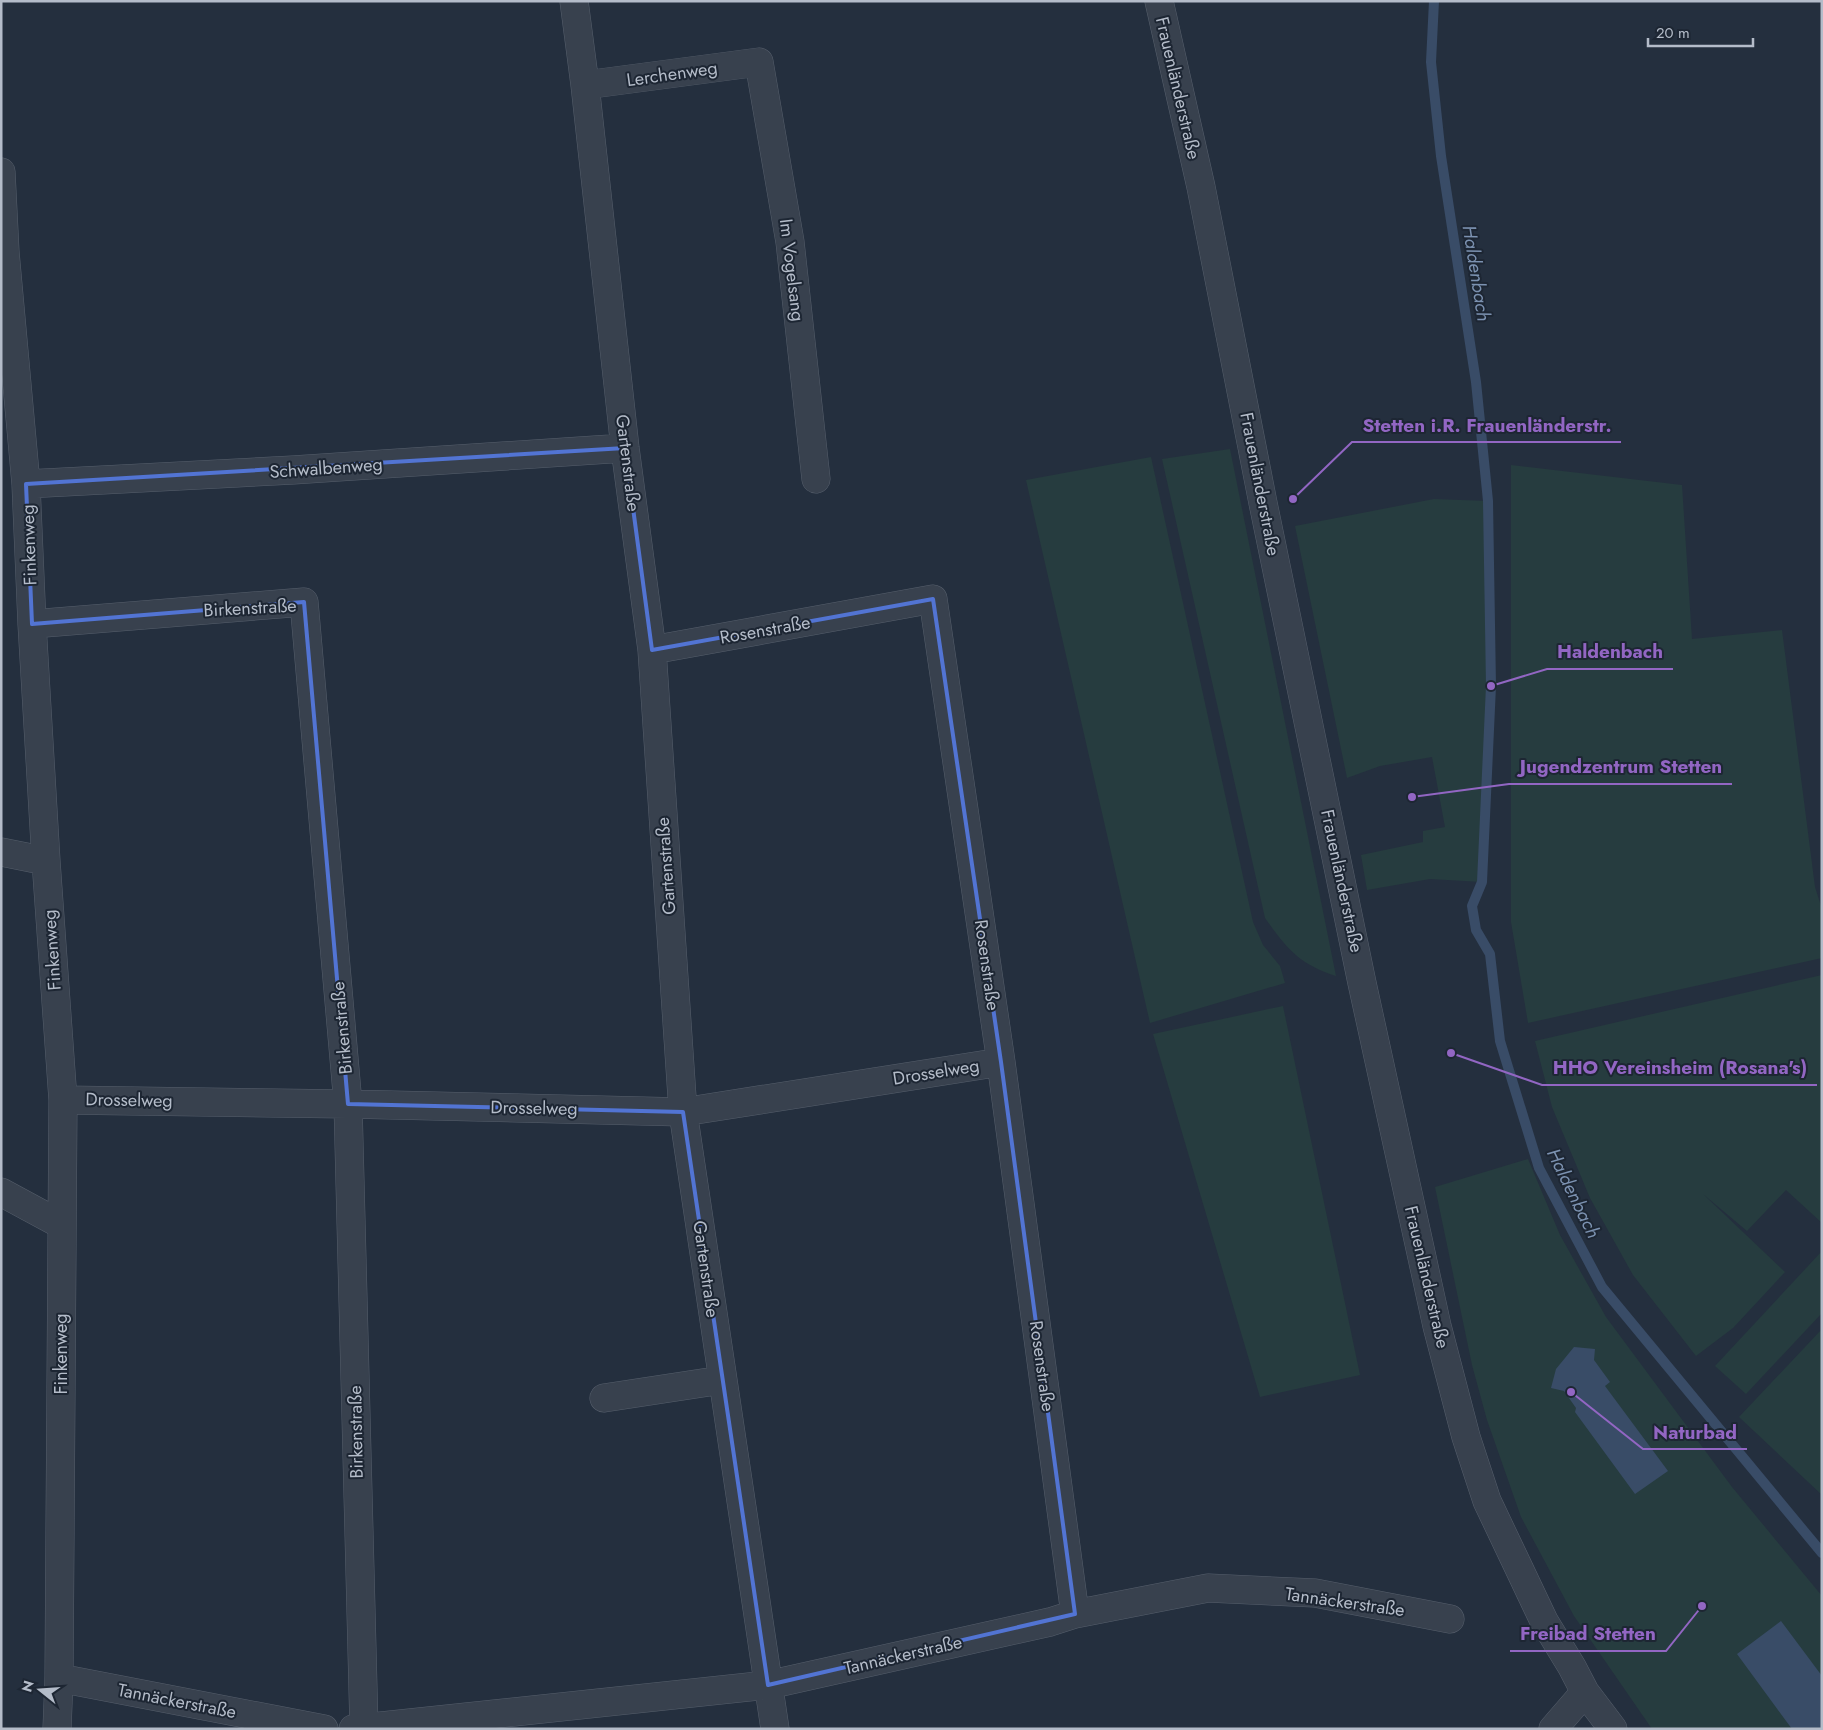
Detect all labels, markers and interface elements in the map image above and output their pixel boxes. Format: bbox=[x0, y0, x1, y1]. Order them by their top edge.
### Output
street label: Frauenländerstraße bbox=[1149, 14, 1207, 162]
scale bar bbox=[1648, 15, 1753, 47]
text: 20 m bbox=[1656, 22, 1690, 44]
street label: Lerchenweg bbox=[625, 55, 719, 93]
street label: Im Vogelsang bbox=[773, 217, 811, 323]
water label: Haldenbach bbox=[1456, 223, 1497, 323]
callout: Stetten i.R. Frauenländerstr. bbox=[1352, 408, 1621, 442]
street label: Frauenländerstraße bbox=[1233, 410, 1287, 558]
text: Stetten i.R. Frauenländerstr. bbox=[1362, 412, 1612, 439]
street label: Gartenstraße bbox=[609, 413, 647, 513]
street label: Schwalbenweg bbox=[269, 451, 383, 485]
street label: Finkenweg bbox=[15, 504, 43, 586]
street label: Birkenstraße bbox=[203, 593, 297, 623]
street label: Rosenstraße bbox=[718, 609, 812, 651]
callout: Haldenbach bbox=[1547, 635, 1673, 669]
text: Haldenbach bbox=[1557, 638, 1663, 665]
callout: Jugendzentrum Stetten bbox=[1509, 750, 1732, 784]
text: Jugendzentrum Stetten bbox=[1516, 753, 1722, 780]
street label: Frauenländerstraße bbox=[1314, 807, 1370, 955]
street label: Gartenstraße bbox=[650, 816, 682, 916]
street label: Finkenweg bbox=[36, 909, 68, 991]
street label: Rosenstraße bbox=[968, 918, 1006, 1012]
street label: Birkenstraße bbox=[325, 980, 359, 1076]
callout: HHO Vereinsheim (Rosana's) bbox=[1542, 1051, 1817, 1085]
street label: Drosselweg bbox=[891, 1052, 981, 1092]
text: HHO Vereinsheim (Rosana's) bbox=[1553, 1054, 1807, 1081]
street label: Drosselweg bbox=[85, 1086, 173, 1114]
street label: Drosselweg bbox=[490, 1094, 578, 1122]
water label: Haldenbach bbox=[1540, 1144, 1607, 1243]
street label: Frauenländerstraße bbox=[1398, 1203, 1456, 1351]
street label: Gartenstraße bbox=[686, 1219, 726, 1319]
street label: Finkenweg bbox=[48, 1314, 74, 1394]
street label: Rosenstraße bbox=[1023, 1319, 1061, 1413]
street label: Birkenstraße bbox=[342, 1385, 370, 1479]
callout: Naturbad bbox=[1643, 1415, 1747, 1449]
text: Naturbad bbox=[1653, 1419, 1737, 1446]
street label: Tannäckerstraße bbox=[1284, 1581, 1406, 1623]
callout: Freibad Stetten bbox=[1510, 1617, 1666, 1651]
text: Freibad Stetten bbox=[1520, 1620, 1656, 1647]
street label: Tannäckerstraße bbox=[841, 1629, 965, 1681]
north arrow bbox=[15, 1665, 65, 1715]
street label: Tannäckerstraße bbox=[115, 1677, 239, 1725]
text: N bbox=[16, 1678, 39, 1694]

